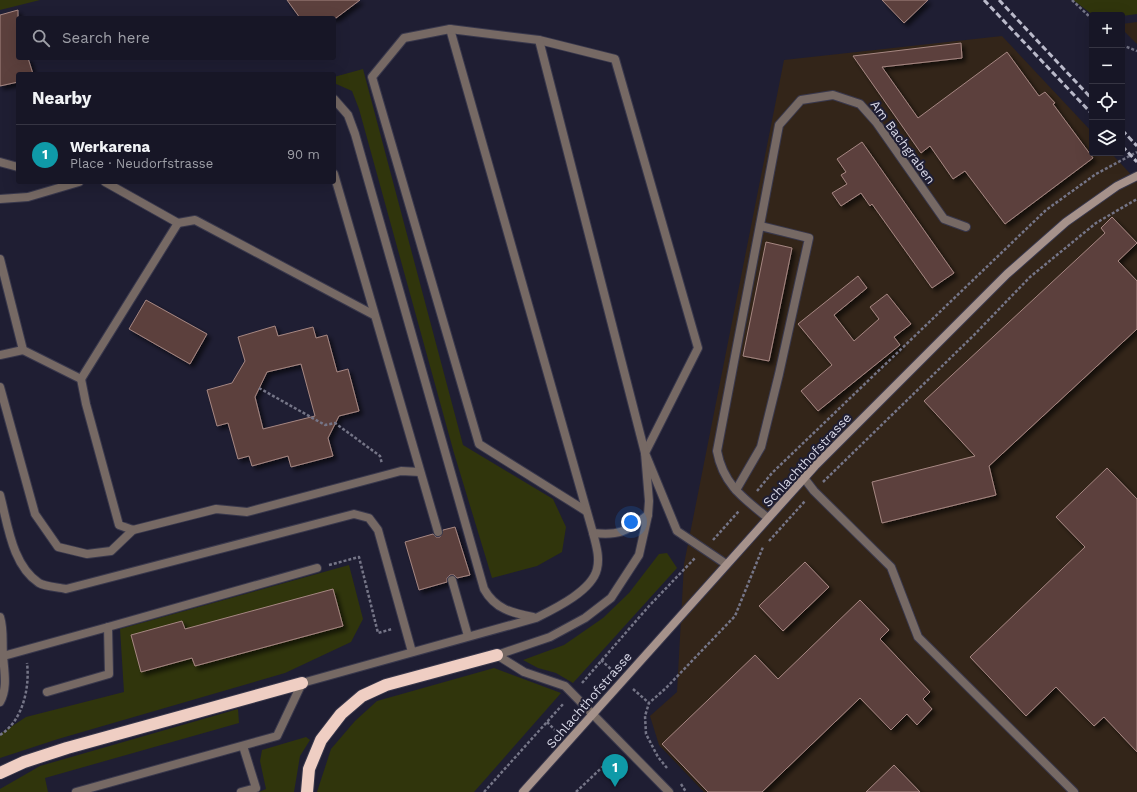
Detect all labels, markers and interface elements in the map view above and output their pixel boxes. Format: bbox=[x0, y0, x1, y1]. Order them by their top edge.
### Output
map controls bbox=[1089, 12, 1125, 156]
button: + bbox=[1089, 12, 1125, 48]
search box bbox=[16, 16, 336, 60]
icon: search bbox=[30, 27, 52, 49]
text: Search here bbox=[62, 29, 150, 47]
button: − bbox=[1089, 48, 1125, 84]
button: locate bbox=[1089, 84, 1125, 120]
text: Nearby bbox=[32, 88, 91, 108]
street label: Am Bachgraben bbox=[868, 97, 938, 187]
button: layers bbox=[1089, 120, 1125, 156]
text: Werkarena bbox=[70, 138, 150, 156]
text: 1 bbox=[42, 147, 48, 162]
text: 90 m bbox=[287, 147, 320, 162]
text: Place · Neudorfstrasse bbox=[70, 156, 213, 171]
street label: Schlachthofstrasse bbox=[760, 410, 854, 510]
your location bbox=[621, 512, 641, 532]
street label: Schlachthofstrasse bbox=[543, 649, 635, 751]
pin: 1 bbox=[602, 754, 628, 787]

